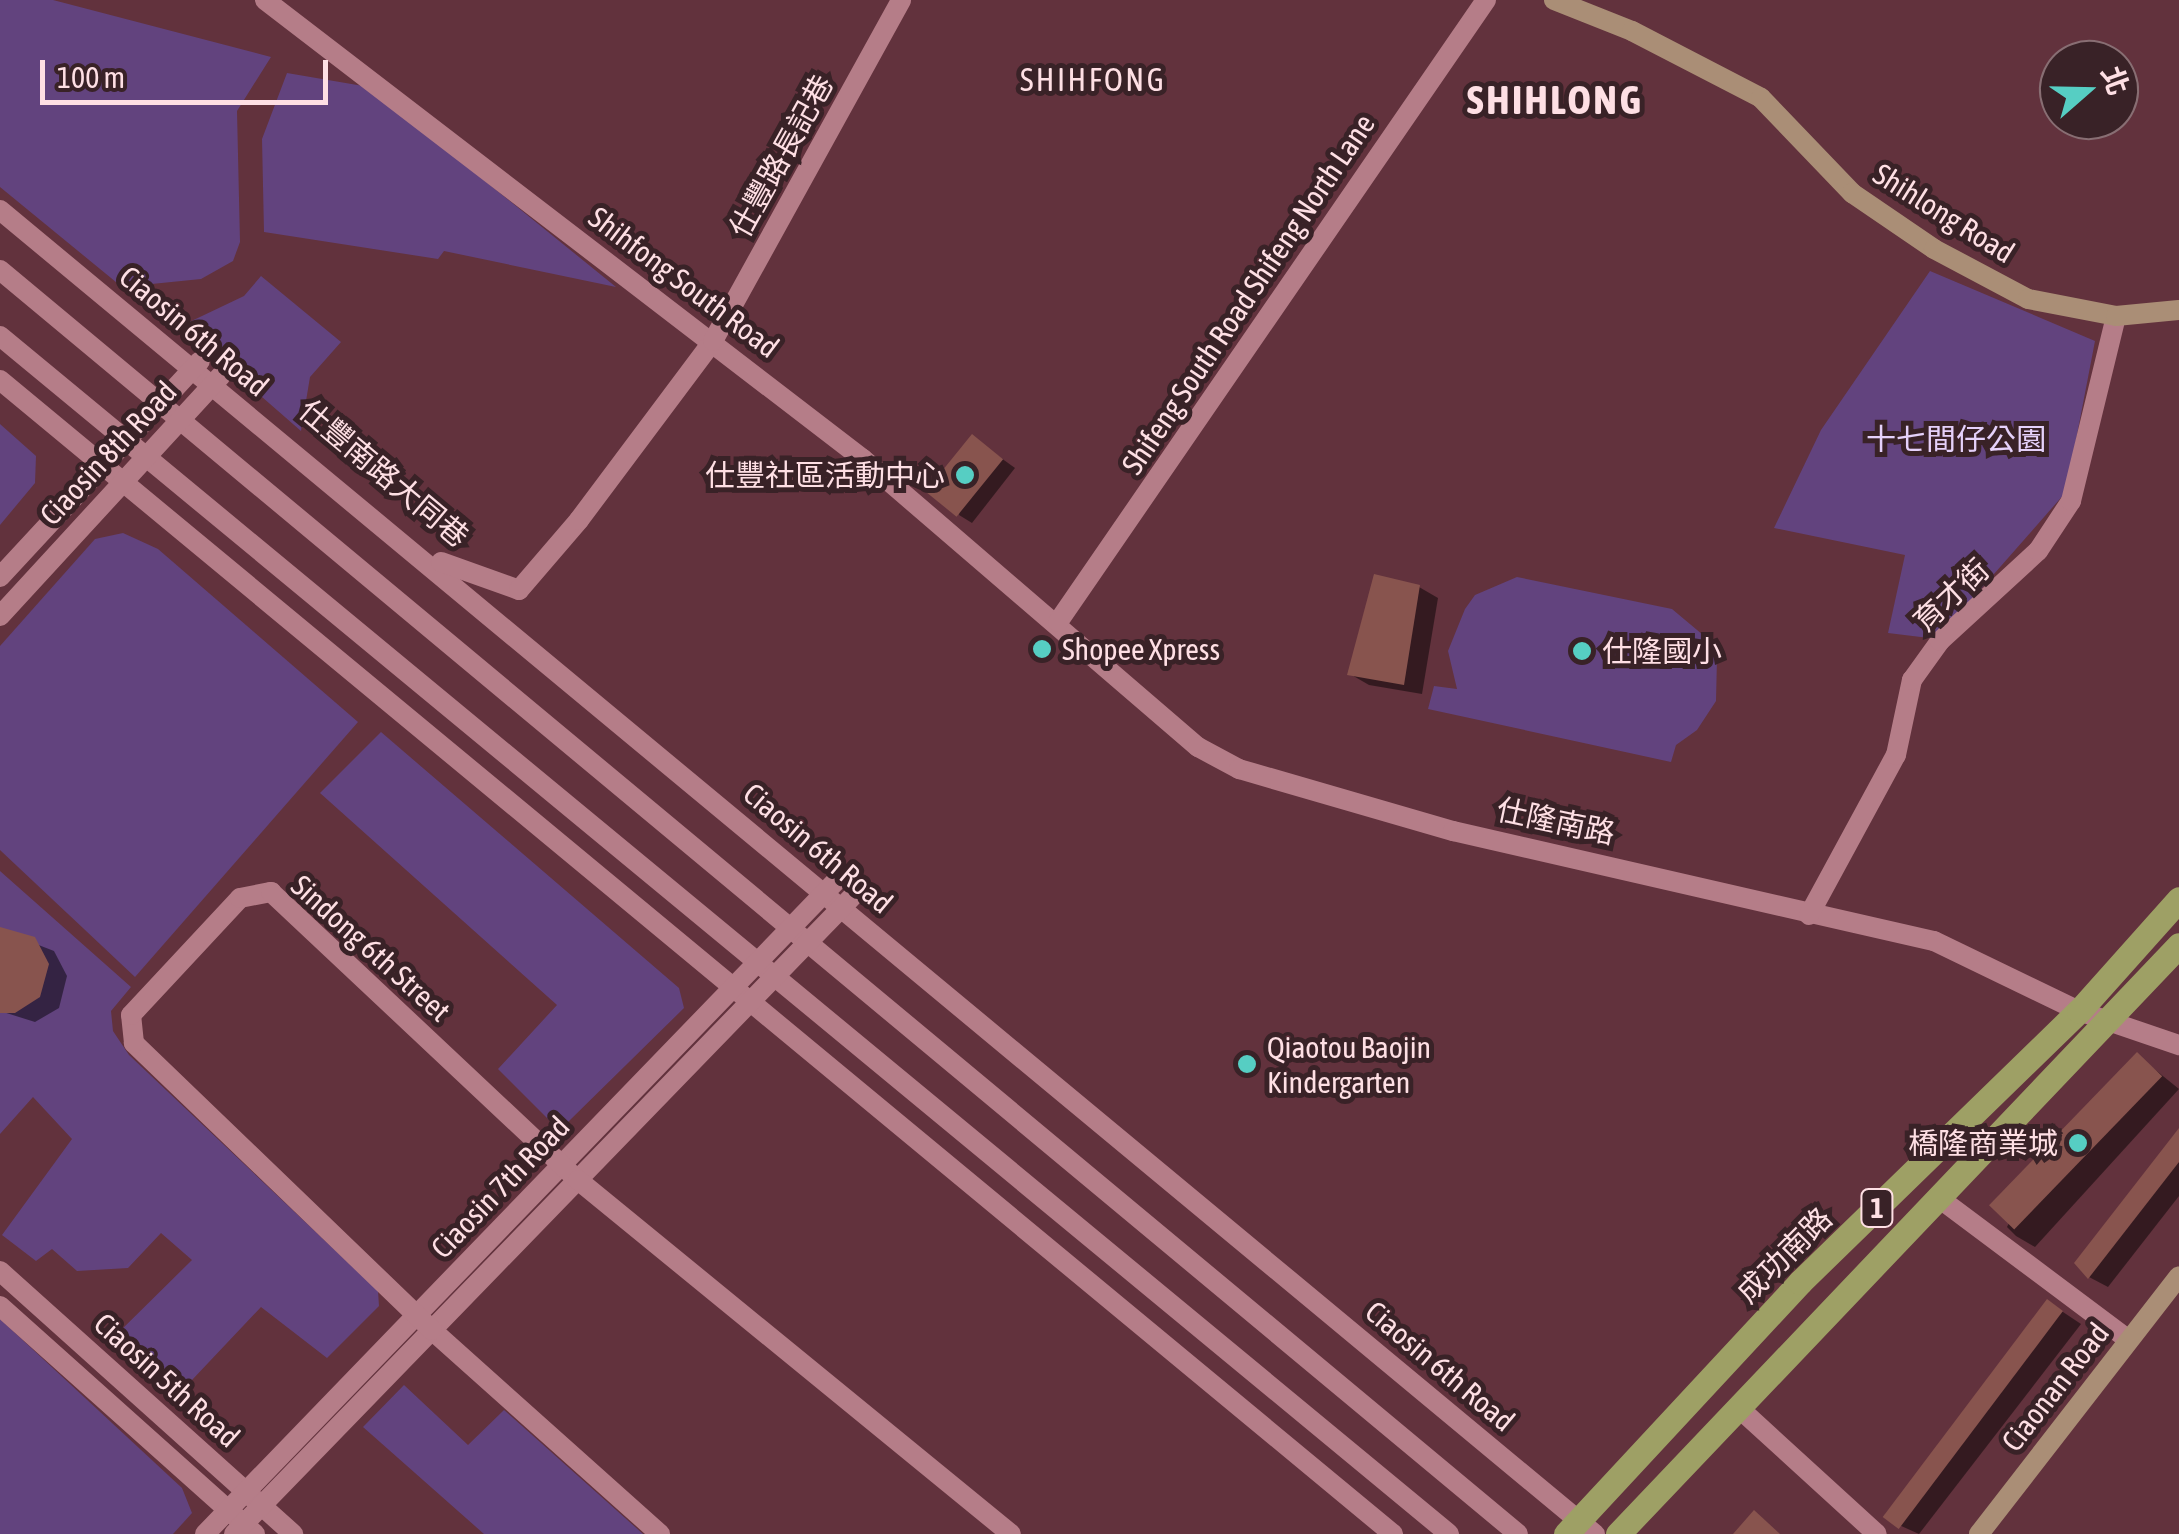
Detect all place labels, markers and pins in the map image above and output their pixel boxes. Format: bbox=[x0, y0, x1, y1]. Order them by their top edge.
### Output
place label: 仕豐社區活動中心 bbox=[705, 457, 945, 493]
marker: 仕豐社區活動中心 bbox=[954, 464, 976, 486]
place label: Shopee Xpress bbox=[1062, 631, 1220, 667]
place label: 仕隆國小 bbox=[1602, 633, 1722, 669]
marker: Shopee Xpress bbox=[1031, 638, 1053, 660]
marker: 仕隆國小 bbox=[1571, 640, 1593, 662]
place label: Qiaotou Baojin Kindergarten bbox=[1267, 1029, 1431, 1100]
marker: Qiaotou Baojin Kindergarten bbox=[1236, 1053, 1258, 1075]
place label: 橋隆商業城 bbox=[1908, 1125, 2058, 1161]
marker: 橋隆商業城 bbox=[2067, 1132, 2089, 1154]

